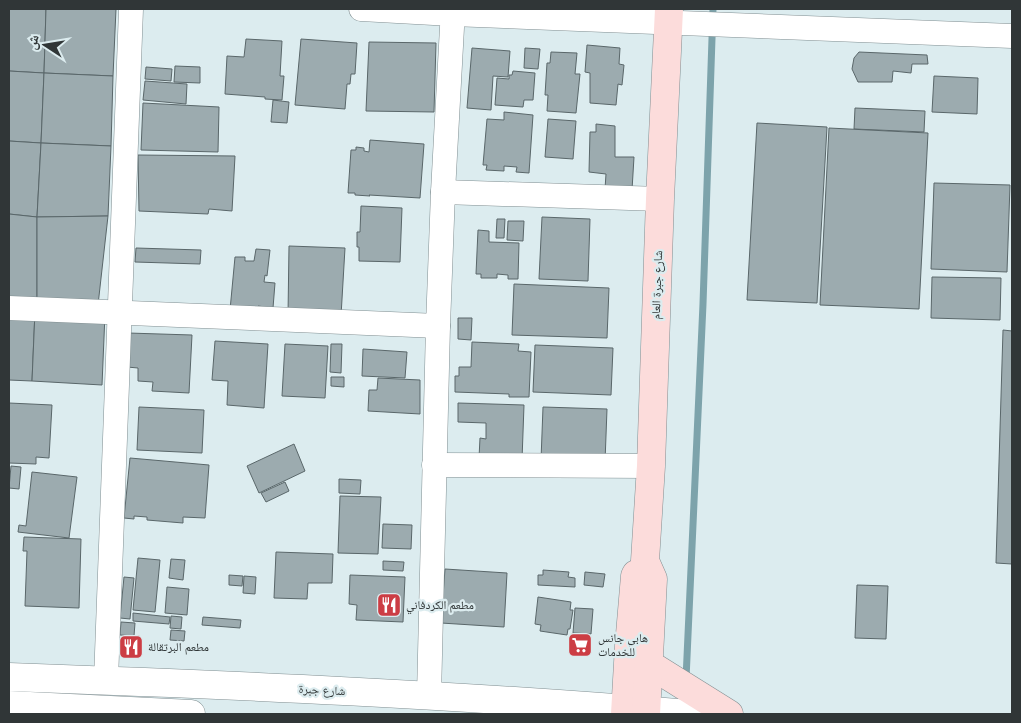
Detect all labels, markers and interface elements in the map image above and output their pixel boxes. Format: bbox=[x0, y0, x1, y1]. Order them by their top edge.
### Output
north arrow bbox=[20, 20, 70, 70]
text: ش bbox=[22, 33, 43, 51]
street label: شارع جبرة العام bbox=[648, 250, 666, 320]
restaurant icon: مطعم الكردفاني bbox=[376, 592, 402, 618]
place label: مطعم الكردفاني bbox=[406, 597, 474, 615]
place label: هابي جانس للخدمات bbox=[598, 630, 648, 660]
supermarket icon: هابي جانس للخدمات bbox=[567, 632, 593, 658]
restaurant icon: مطعم البرتقالة bbox=[118, 634, 144, 660]
place label: مطعم البرتقالة bbox=[148, 639, 209, 655]
street label: شارع جبرة bbox=[298, 681, 346, 699]

